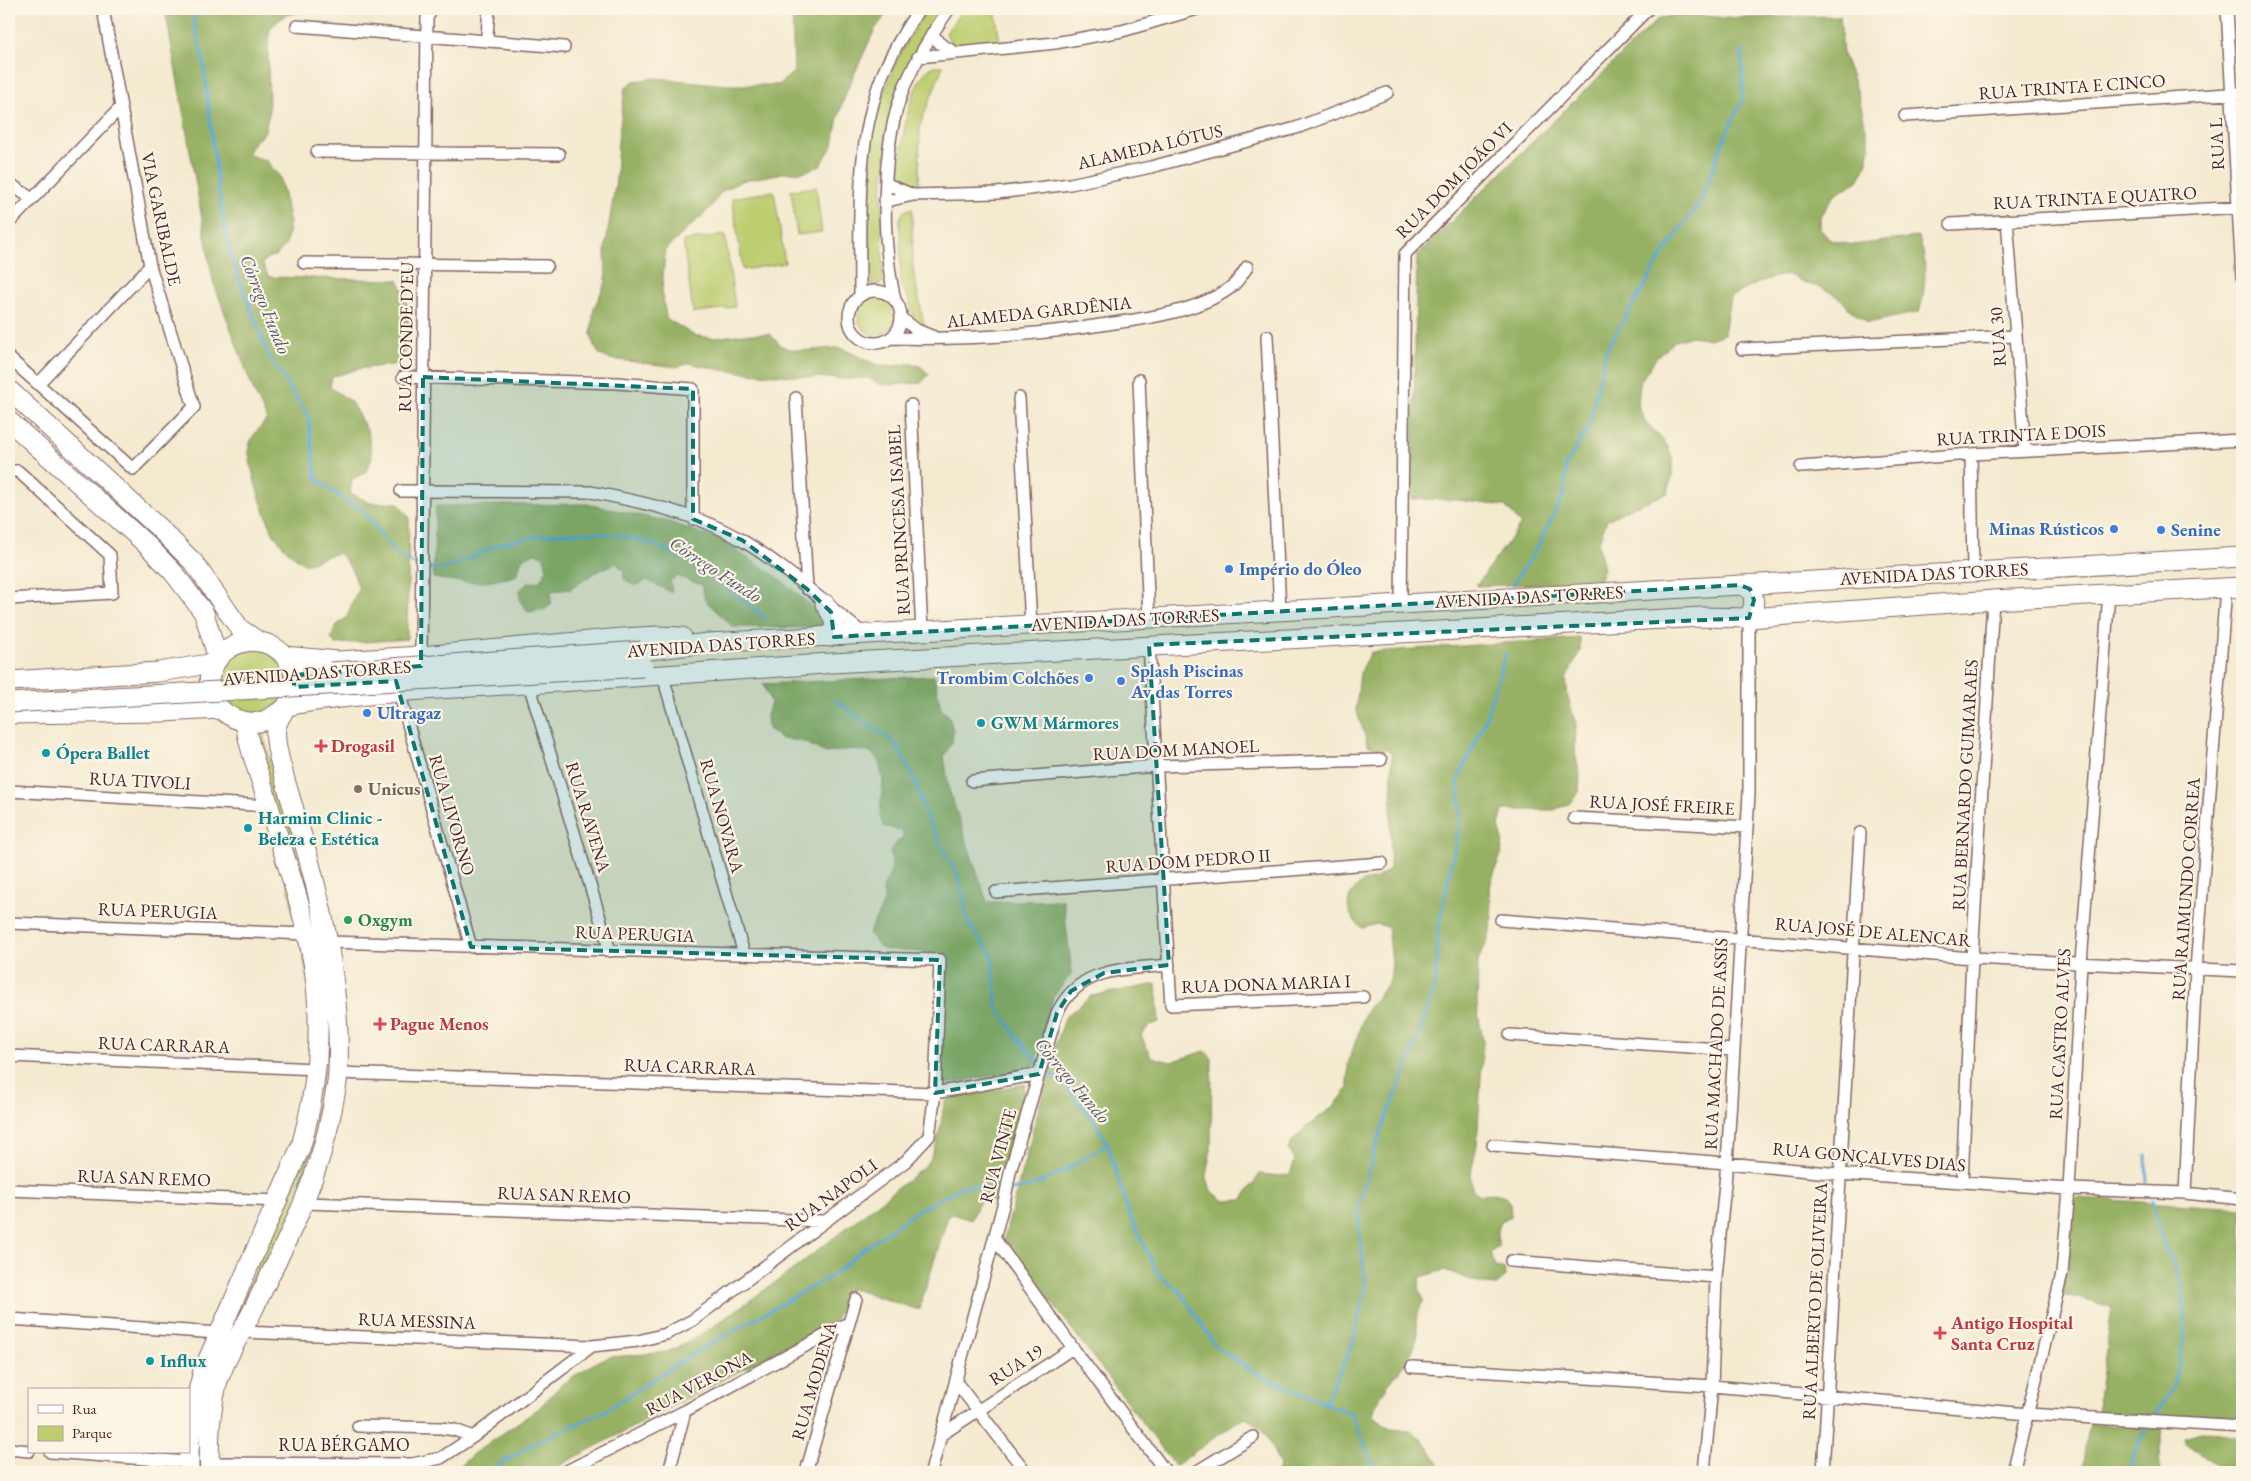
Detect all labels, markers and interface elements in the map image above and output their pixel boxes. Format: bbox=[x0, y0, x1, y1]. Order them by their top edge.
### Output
street label: RUA TRINTA E CINCO bbox=[1978, 68, 2166, 105]
street label: RUA DOM JOÃO VI bbox=[1390, 116, 1517, 243]
street label: RUA L bbox=[2204, 117, 2229, 171]
street label: ALAMEDA LÓTUS bbox=[1074, 119, 1225, 175]
street label: VIA GARIBALDE bbox=[136, 150, 187, 288]
street label: RUA TRINTA E QUATRO bbox=[1992, 181, 2198, 214]
water label: Córrego Fundo bbox=[234, 251, 297, 358]
street label: RUA CONDE D'EU bbox=[393, 261, 418, 413]
street label: ALAMEDA GARDÊNIA bbox=[944, 290, 1133, 333]
street label: RUA 30 bbox=[1984, 306, 2011, 367]
street label: RUA TRINTA E DOIS bbox=[1936, 419, 2106, 450]
street label: RUA PRINCESA ISABEL bbox=[882, 424, 915, 616]
place label: Minas Rústicos bbox=[1989, 517, 2104, 540]
place label: Senine bbox=[2171, 518, 2221, 541]
marker: Minas Rústicos bbox=[2108, 523, 2120, 535]
marker: Senine bbox=[2155, 524, 2167, 536]
water label: Córrego Fundo bbox=[665, 530, 767, 609]
place label: Império do Óleo bbox=[1239, 557, 1362, 580]
street label: AVENIDA DAS TORRES bbox=[1838, 557, 2029, 590]
marker: Império do Óleo bbox=[1223, 563, 1235, 575]
street label: AVENIDA DAS TORRES bbox=[1433, 580, 1624, 613]
street label: AVENIDA DAS TORRES bbox=[1029, 603, 1220, 636]
street label: AVENIDA DAS TORRES bbox=[625, 626, 816, 663]
street label: AVENIDA DAS TORRES bbox=[221, 654, 412, 691]
place label: Splash Piscinas Av das Torres bbox=[1130, 659, 1243, 703]
street label: RUA BERNARDO GUIMARAES bbox=[1946, 659, 1983, 911]
place label: Trombim Colchões bbox=[936, 666, 1079, 689]
marker: Trombim Colchões bbox=[1083, 672, 1095, 684]
marker: Splash Piscinas Av das Torres bbox=[1115, 675, 1127, 687]
place label: Ultragaz bbox=[377, 701, 441, 724]
marker: Ultragaz bbox=[361, 707, 373, 719]
place label: GWM Mármores bbox=[991, 711, 1119, 734]
marker: GWM Mármores bbox=[975, 717, 987, 729]
place label: Drogasil bbox=[331, 734, 395, 757]
street label: RUA DOM MANOEL bbox=[1092, 734, 1260, 765]
marker: Drogasil bbox=[315, 740, 327, 752]
place label: Ópera Ballet bbox=[56, 741, 150, 764]
marker: Ópera Ballet bbox=[40, 747, 52, 759]
street label: RUA LIVORNO bbox=[424, 752, 481, 878]
street label: RUA NOVARA bbox=[695, 756, 750, 876]
street label: RUA RAVENA bbox=[561, 759, 616, 876]
street label: RUA TIVOLI bbox=[88, 766, 192, 795]
street label: RUA RAIMUNDO CORREA bbox=[2166, 776, 2205, 1001]
place label: Unicus bbox=[368, 777, 420, 800]
marker: Unicus bbox=[352, 783, 364, 795]
street label: RUA JOSÉ FREIRE bbox=[1589, 789, 1735, 820]
place label: Harmim Clinic - Beleza e Estética bbox=[258, 806, 383, 850]
marker: Harmim Clinic - Beleza e Estética bbox=[242, 822, 254, 834]
street label: RUA DOM PEDRO II bbox=[1105, 843, 1271, 878]
street label: RUA PERUGIA bbox=[98, 897, 219, 924]
place label: Oxgym bbox=[358, 908, 413, 931]
street label: RUA JOSÉ DE ALENCAR bbox=[1774, 911, 1972, 952]
marker: Oxgym bbox=[342, 914, 354, 926]
street label: RUA PERUGIA bbox=[575, 920, 696, 947]
street label: RUA MACHADO DE ASSIS bbox=[1698, 937, 1733, 1150]
street label: RUA CASTRO ALVES bbox=[2044, 948, 2075, 1120]
street label: RUA DONA MARIA I bbox=[1181, 969, 1351, 998]
place label: Pague Menos bbox=[390, 1012, 488, 1035]
marker: Pague Menos bbox=[374, 1018, 386, 1030]
street label: RUA CARRARA bbox=[98, 1031, 231, 1058]
water label: Córrego Fundo bbox=[1029, 1032, 1116, 1129]
street label: RUA CARRARA bbox=[624, 1053, 757, 1080]
street label: RUA VINTE bbox=[974, 1106, 1021, 1206]
street label: RUA GONÇALVES DIAS bbox=[1772, 1137, 1967, 1176]
street label: RUA NAPOLI bbox=[780, 1153, 882, 1236]
street label: RUA SAN REMO bbox=[77, 1164, 211, 1191]
street label: RUA SAN REMO bbox=[497, 1181, 631, 1208]
street label: RUA ALBERTO DE OLIVEIRA bbox=[1797, 1181, 1832, 1420]
street label: RUA MESSINA bbox=[358, 1307, 477, 1334]
place label: Antigo Hospital Santa Cruz bbox=[1950, 1311, 2073, 1355]
street label: RUA MODENA bbox=[786, 1318, 842, 1443]
marker: Antigo Hospital Santa Cruz bbox=[1933, 1326, 1947, 1340]
street label: RUA 19 bbox=[985, 1339, 1047, 1390]
street label: RUA VERONA bbox=[641, 1345, 757, 1420]
place label: Influx bbox=[160, 1349, 207, 1372]
marker: Influx bbox=[144, 1355, 156, 1367]
legend bbox=[28, 1388, 190, 1454]
text: Rua bbox=[72, 1399, 97, 1418]
text: Parque bbox=[72, 1423, 112, 1442]
street label: RUA BÉRGAMO bbox=[278, 1433, 410, 1456]

